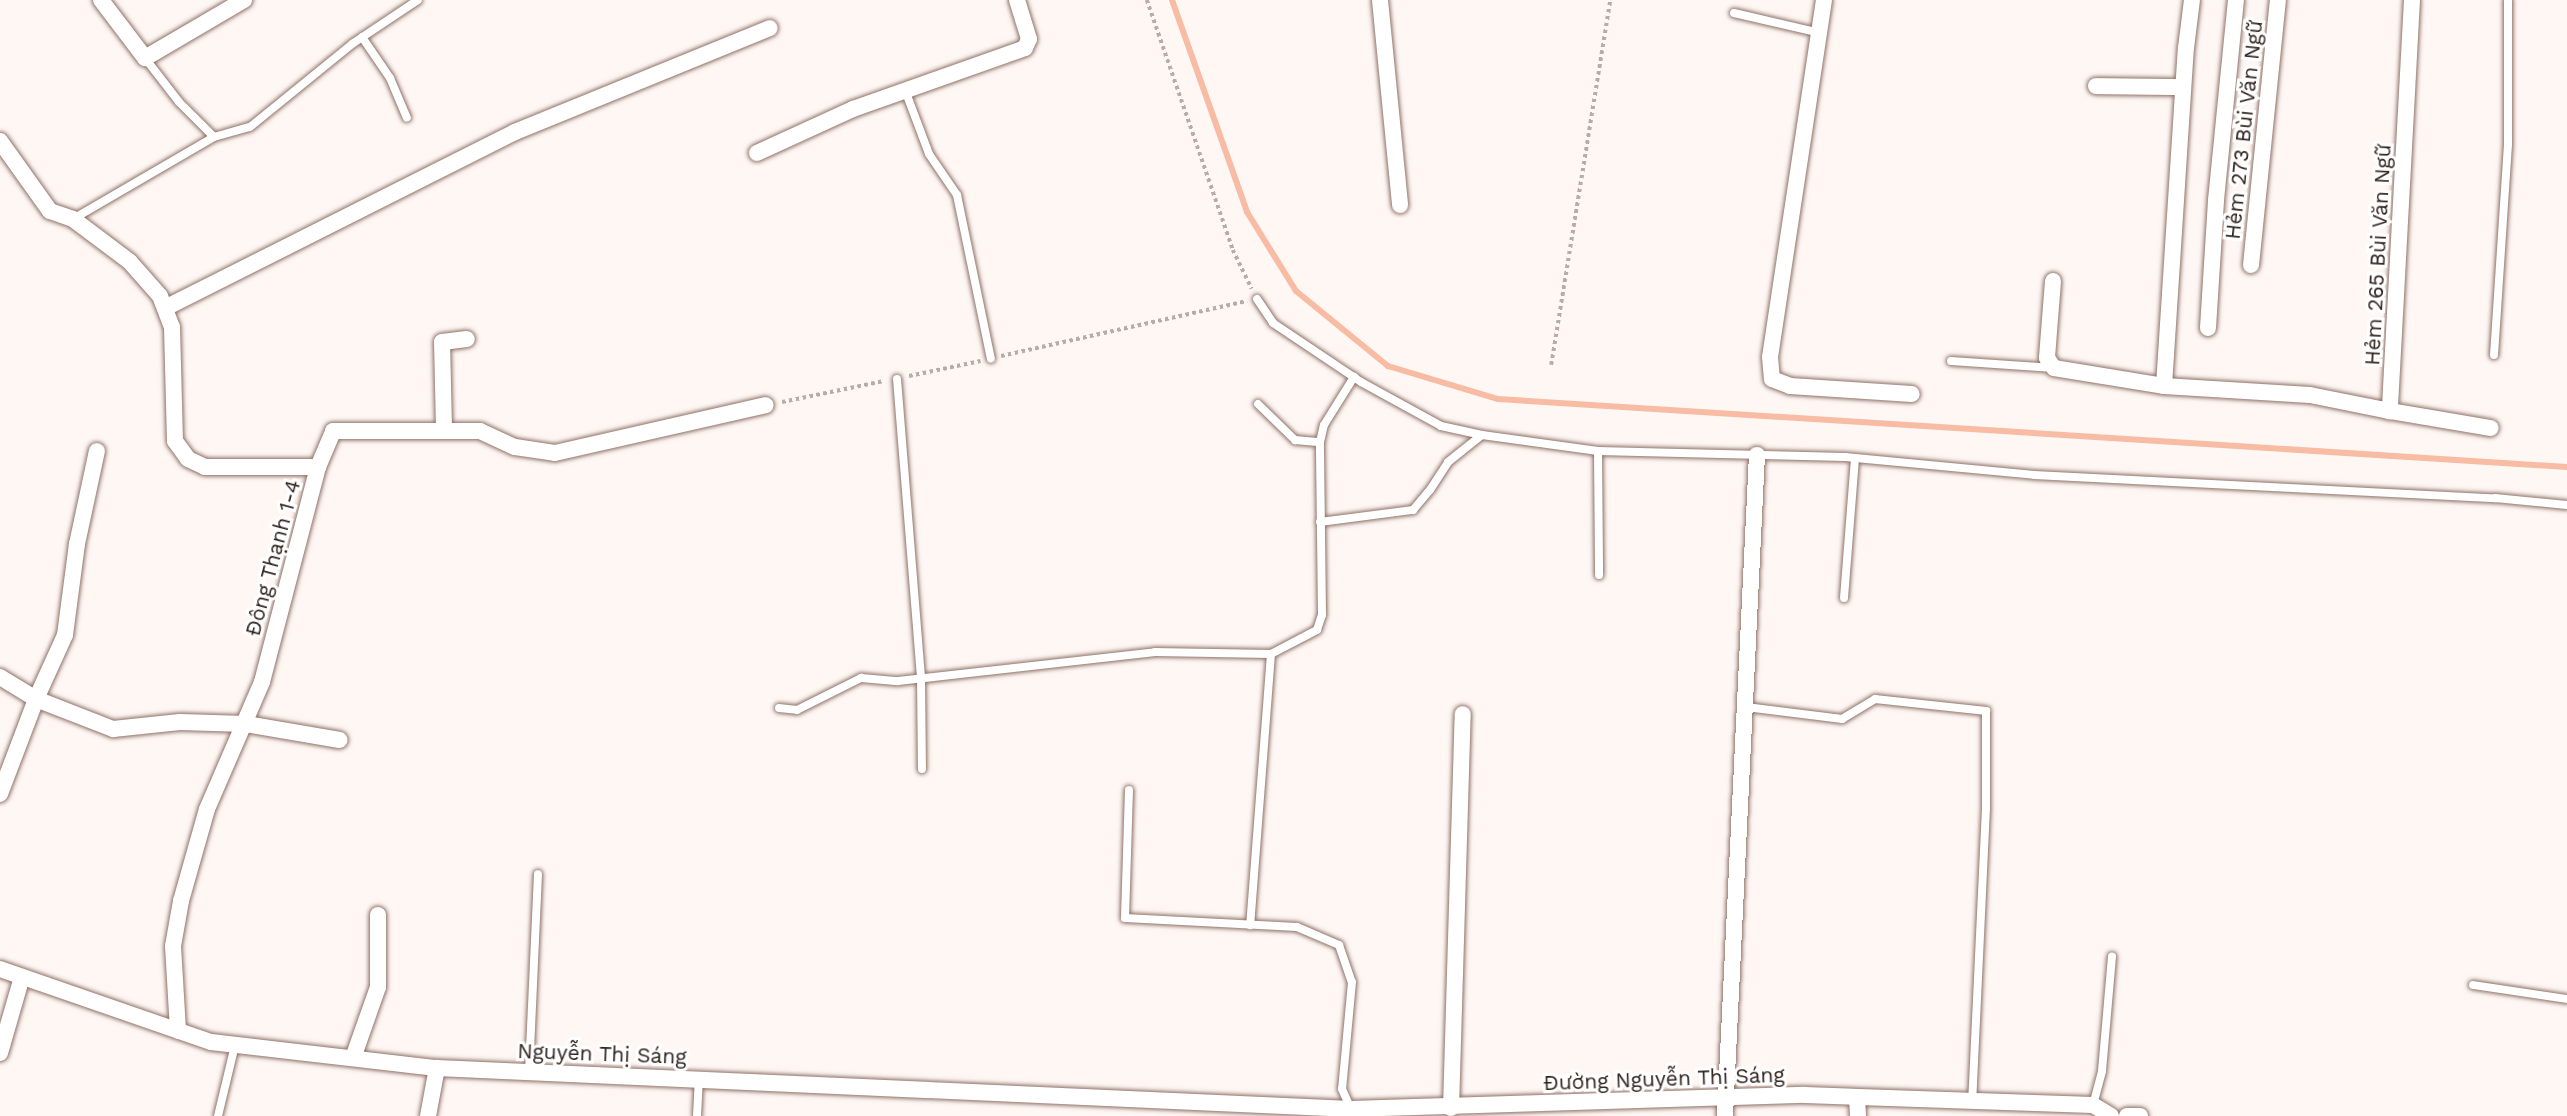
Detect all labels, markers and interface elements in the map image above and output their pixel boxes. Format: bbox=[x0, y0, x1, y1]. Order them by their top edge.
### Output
street label: Hẻm 273 Bùi Văn Ngữ bbox=[2220, 19, 2268, 241]
street label: Hẻm 265 Bùi Văn Ngữ bbox=[2360, 143, 2396, 367]
street label: Đông Thạnh 1-4 bbox=[240, 477, 306, 639]
street label: Nguyễn Thị Sáng bbox=[517, 1038, 687, 1070]
street label: Đường Nguyễn Thị Sáng bbox=[1543, 1062, 1785, 1096]

